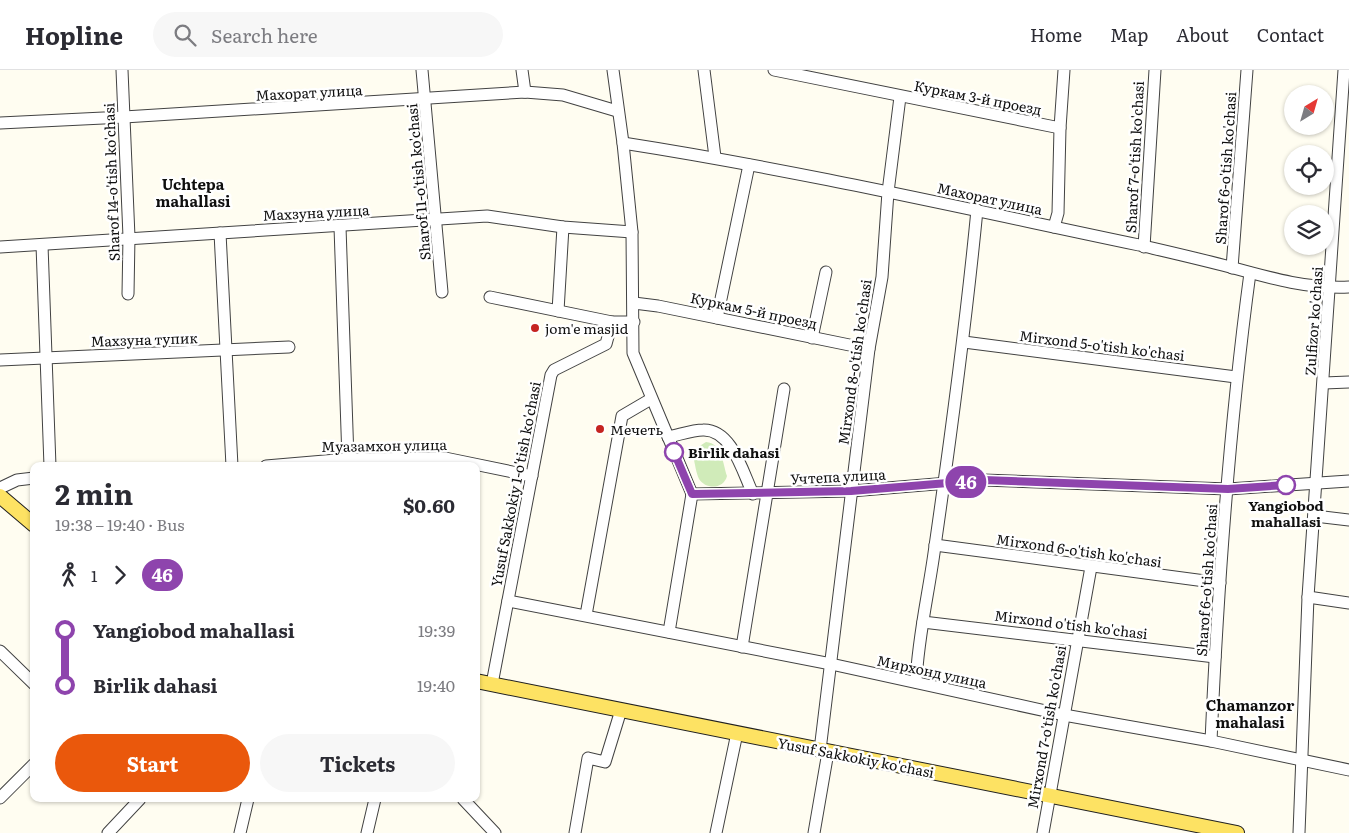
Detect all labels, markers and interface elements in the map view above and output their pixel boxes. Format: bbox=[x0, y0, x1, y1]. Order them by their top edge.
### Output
search box bbox=[153, 12, 503, 57]
text: Hopline bbox=[25, 17, 123, 52]
icon: search bbox=[171, 21, 199, 49]
text: Search here bbox=[211, 21, 318, 49]
text: Home bbox=[1030, 21, 1082, 48]
text: Map bbox=[1110, 21, 1148, 48]
text: About bbox=[1176, 21, 1229, 48]
text: Contact bbox=[1257, 21, 1324, 48]
street label: Куркам 3-й проезд bbox=[912, 75, 1044, 119]
street label: Махорат улица bbox=[255, 79, 363, 105]
street label: Sharof 7-o'tish ko'chasi bbox=[1120, 80, 1148, 233]
north arrow bbox=[1284, 85, 1334, 135]
map controls bbox=[1284, 85, 1334, 255]
street label: Sharof 6-o'tish ko'chasi bbox=[1210, 91, 1240, 245]
street label: Sharof 14-o'tish ko'chasi bbox=[98, 102, 124, 262]
street label: Sharof 11-o'tish ko'chasi bbox=[401, 103, 435, 261]
button: locate bbox=[1284, 145, 1334, 195]
district label: Uchtepa mahallasi bbox=[155, 172, 231, 212]
street label: Махорат улица bbox=[936, 177, 1045, 219]
street label: Махзуна улица bbox=[262, 199, 370, 225]
button: layers bbox=[1284, 205, 1334, 255]
street label: Zulfizor ko'chasi bbox=[1299, 265, 1327, 376]
street label: Mirxond 8-o'tish ko'chasi bbox=[832, 278, 876, 446]
street label: Куркам 5-й проезд bbox=[689, 287, 819, 333]
place label: jom'e masjid bbox=[545, 318, 629, 338]
marker: jom'e masjid bbox=[529, 322, 541, 334]
street label: Mirxond 5-o'tish ko'chasi bbox=[1018, 325, 1186, 365]
street label: Махзуна тупик bbox=[90, 327, 199, 351]
street label: Yusuf Sakkokiy 1-o'tish ko'chasi bbox=[485, 379, 545, 588]
place label: Мечеть bbox=[610, 419, 664, 439]
marker: Мечеть bbox=[594, 423, 606, 435]
street label: Муазамхон улица bbox=[321, 434, 448, 456]
marker: Birlik dahasi bbox=[664, 442, 684, 462]
place label: Birlik dahasi bbox=[688, 442, 780, 462]
street label: Учтепа улица bbox=[790, 463, 887, 488]
line badge: 46 bbox=[944, 466, 988, 498]
text: 46 bbox=[955, 468, 977, 495]
text: 2 min bbox=[55, 472, 133, 514]
marker: Yangiobod mahallasi bbox=[1276, 475, 1296, 495]
text: $0.60 bbox=[403, 491, 455, 519]
place label: Yangiobod mahallasi bbox=[1248, 495, 1324, 531]
street label: Sharof 6-o'tish ko'chasi bbox=[1191, 503, 1221, 657]
text: 19:38 – 19:40 · Bus bbox=[55, 512, 185, 536]
street label: Mirxond 6-o'tish ko'chasi bbox=[995, 528, 1163, 572]
icon: walk bbox=[55, 561, 83, 589]
icon: forward bbox=[106, 561, 134, 589]
text: 46 bbox=[152, 561, 173, 588]
text: 1 bbox=[91, 563, 98, 587]
street label: Mirxond o'tish ko'chasi bbox=[993, 605, 1149, 643]
text: Yangiobod mahallasi bbox=[93, 616, 295, 644]
text: 19:39 bbox=[418, 618, 455, 642]
street label: Mirxond 7-o'tish ko'chasi bbox=[1022, 643, 1070, 810]
street label: Мирхонд улица bbox=[875, 650, 989, 692]
text: Birlik dahasi bbox=[93, 671, 217, 699]
text: 19:40 bbox=[417, 673, 455, 697]
district label: Chamanzor mahalasi bbox=[1206, 693, 1294, 733]
street label: Yusuf Sakkokiy ko'chasi bbox=[776, 732, 936, 782]
button: Start bbox=[55, 734, 250, 792]
button: Tickets bbox=[260, 734, 455, 792]

